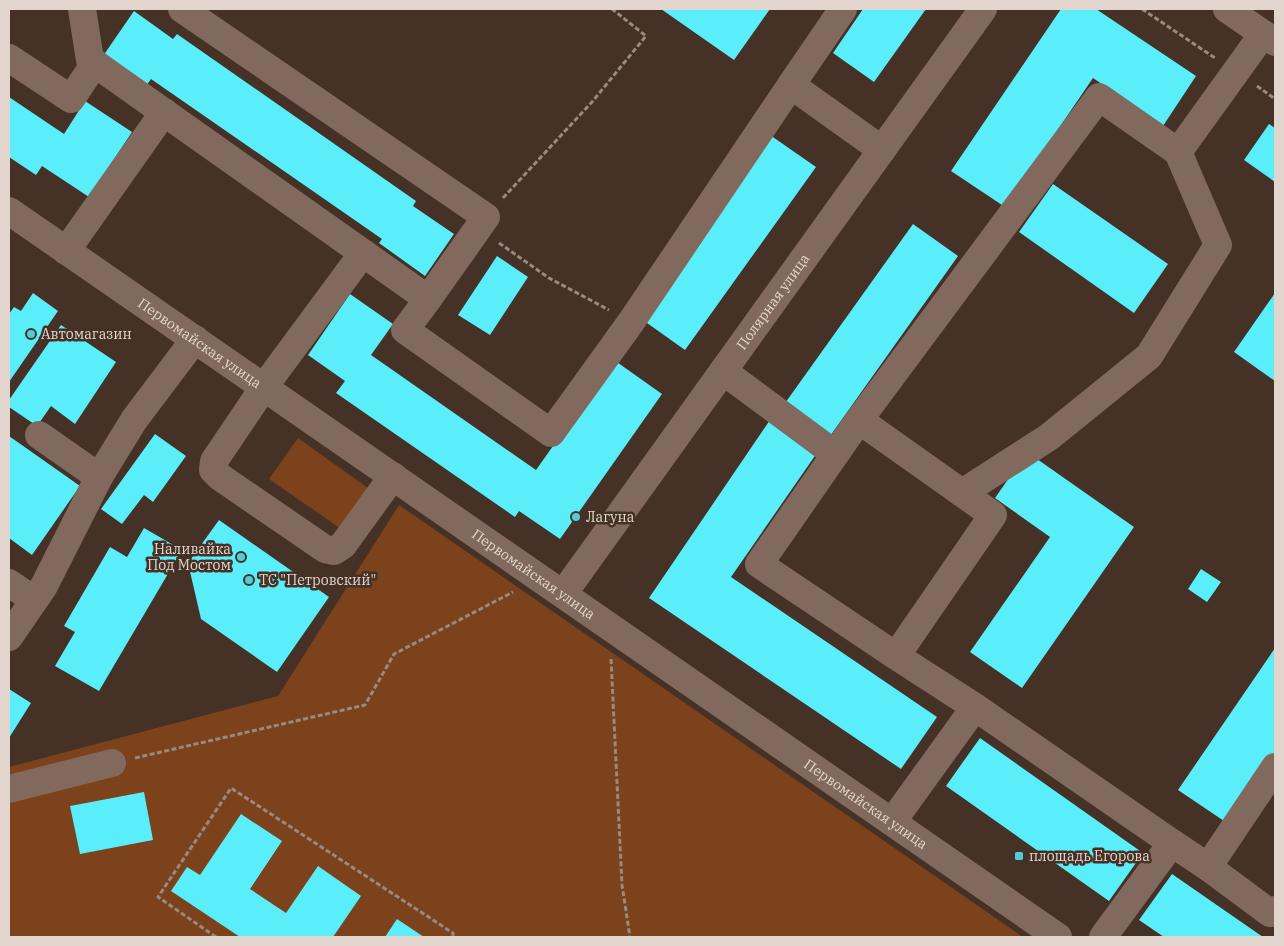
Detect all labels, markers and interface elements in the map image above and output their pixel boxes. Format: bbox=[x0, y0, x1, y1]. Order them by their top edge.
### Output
street label: Полярная улица bbox=[732, 250, 814, 353]
street label: Первомайская улица bbox=[135, 294, 265, 392]
place label: Автомагазин bbox=[41, 325, 132, 343]
marker: Автомагазин bbox=[25, 328, 37, 340]
place label: Лагуна bbox=[586, 508, 635, 526]
marker: Лагуна bbox=[570, 511, 582, 523]
street label: Первомайская улица bbox=[468, 525, 599, 623]
place label: Наливайка Под Мостом bbox=[147, 540, 231, 574]
marker: Наливайка Под Мостом bbox=[235, 551, 247, 563]
place label: ТС "Петровский" bbox=[259, 571, 376, 589]
marker: ТС "Петровский" bbox=[243, 574, 255, 586]
street label: Первомайская улица bbox=[801, 755, 931, 853]
place label: площадь Егорова bbox=[1029, 847, 1150, 865]
marker: площадь Егорова bbox=[1013, 850, 1025, 862]

